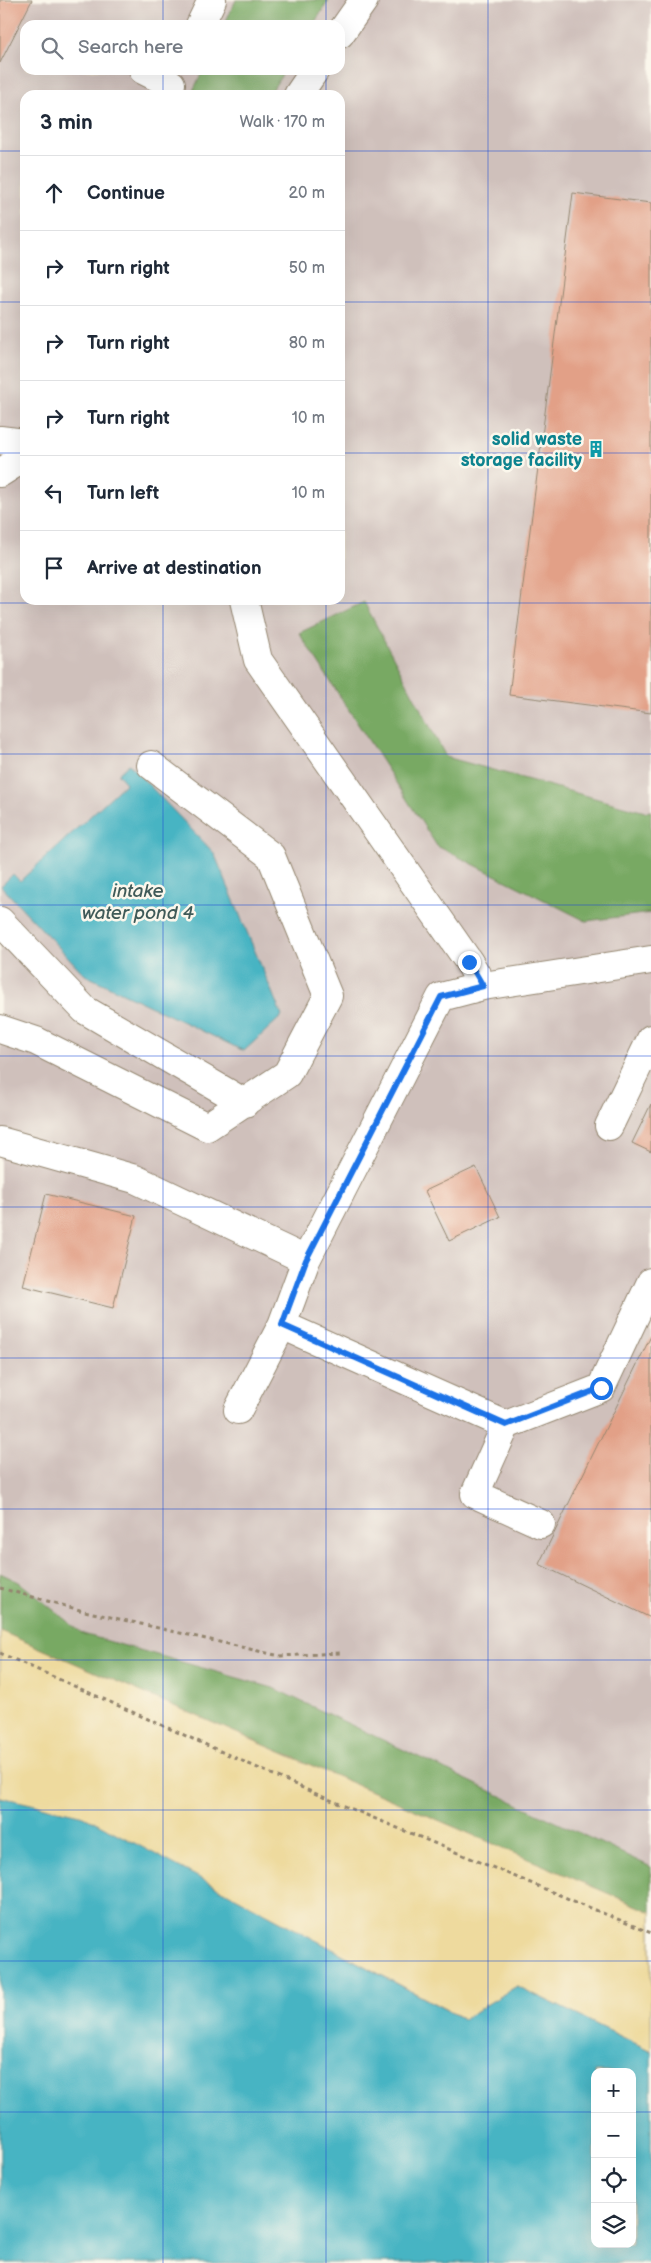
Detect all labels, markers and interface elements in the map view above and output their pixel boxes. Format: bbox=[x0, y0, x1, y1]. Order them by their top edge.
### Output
search box bbox=[20, 20, 345, 75]
icon: search bbox=[38, 34, 66, 62]
text: Search here bbox=[78, 36, 183, 59]
text: 3 min bbox=[40, 110, 93, 135]
text: Walk · 170 m bbox=[239, 113, 325, 132]
icon: ahead bbox=[40, 179, 68, 207]
text: Continue bbox=[87, 182, 165, 205]
text: 20 m bbox=[289, 184, 325, 203]
icon: right bbox=[40, 254, 68, 282]
text: Turn right bbox=[87, 257, 170, 280]
text: 50 m bbox=[289, 259, 325, 278]
icon: right bbox=[40, 329, 68, 357]
text: Turn right bbox=[87, 332, 170, 355]
text: 80 m bbox=[289, 334, 325, 353]
icon: right bbox=[40, 404, 68, 432]
text: Turn right bbox=[87, 407, 170, 430]
text: 10 m bbox=[292, 409, 325, 428]
place label: solid waste storage facility bbox=[461, 429, 583, 471]
building icon: solid waste storage facility bbox=[586, 439, 606, 459]
icon: left bbox=[40, 479, 68, 507]
text: Turn left bbox=[87, 482, 159, 505]
text: 10 m bbox=[292, 484, 325, 503]
icon: arrive bbox=[40, 554, 68, 582]
text: Arrive at destination bbox=[87, 557, 262, 580]
water label: intake water pond 4 bbox=[82, 880, 195, 925]
route end bbox=[458, 951, 481, 974]
route start bbox=[590, 1377, 613, 1400]
map controls bbox=[591, 2068, 636, 2248]
button: + bbox=[591, 2068, 636, 2113]
button: − bbox=[591, 2113, 636, 2158]
button: locate bbox=[591, 2158, 636, 2203]
button: layers bbox=[591, 2203, 636, 2248]

